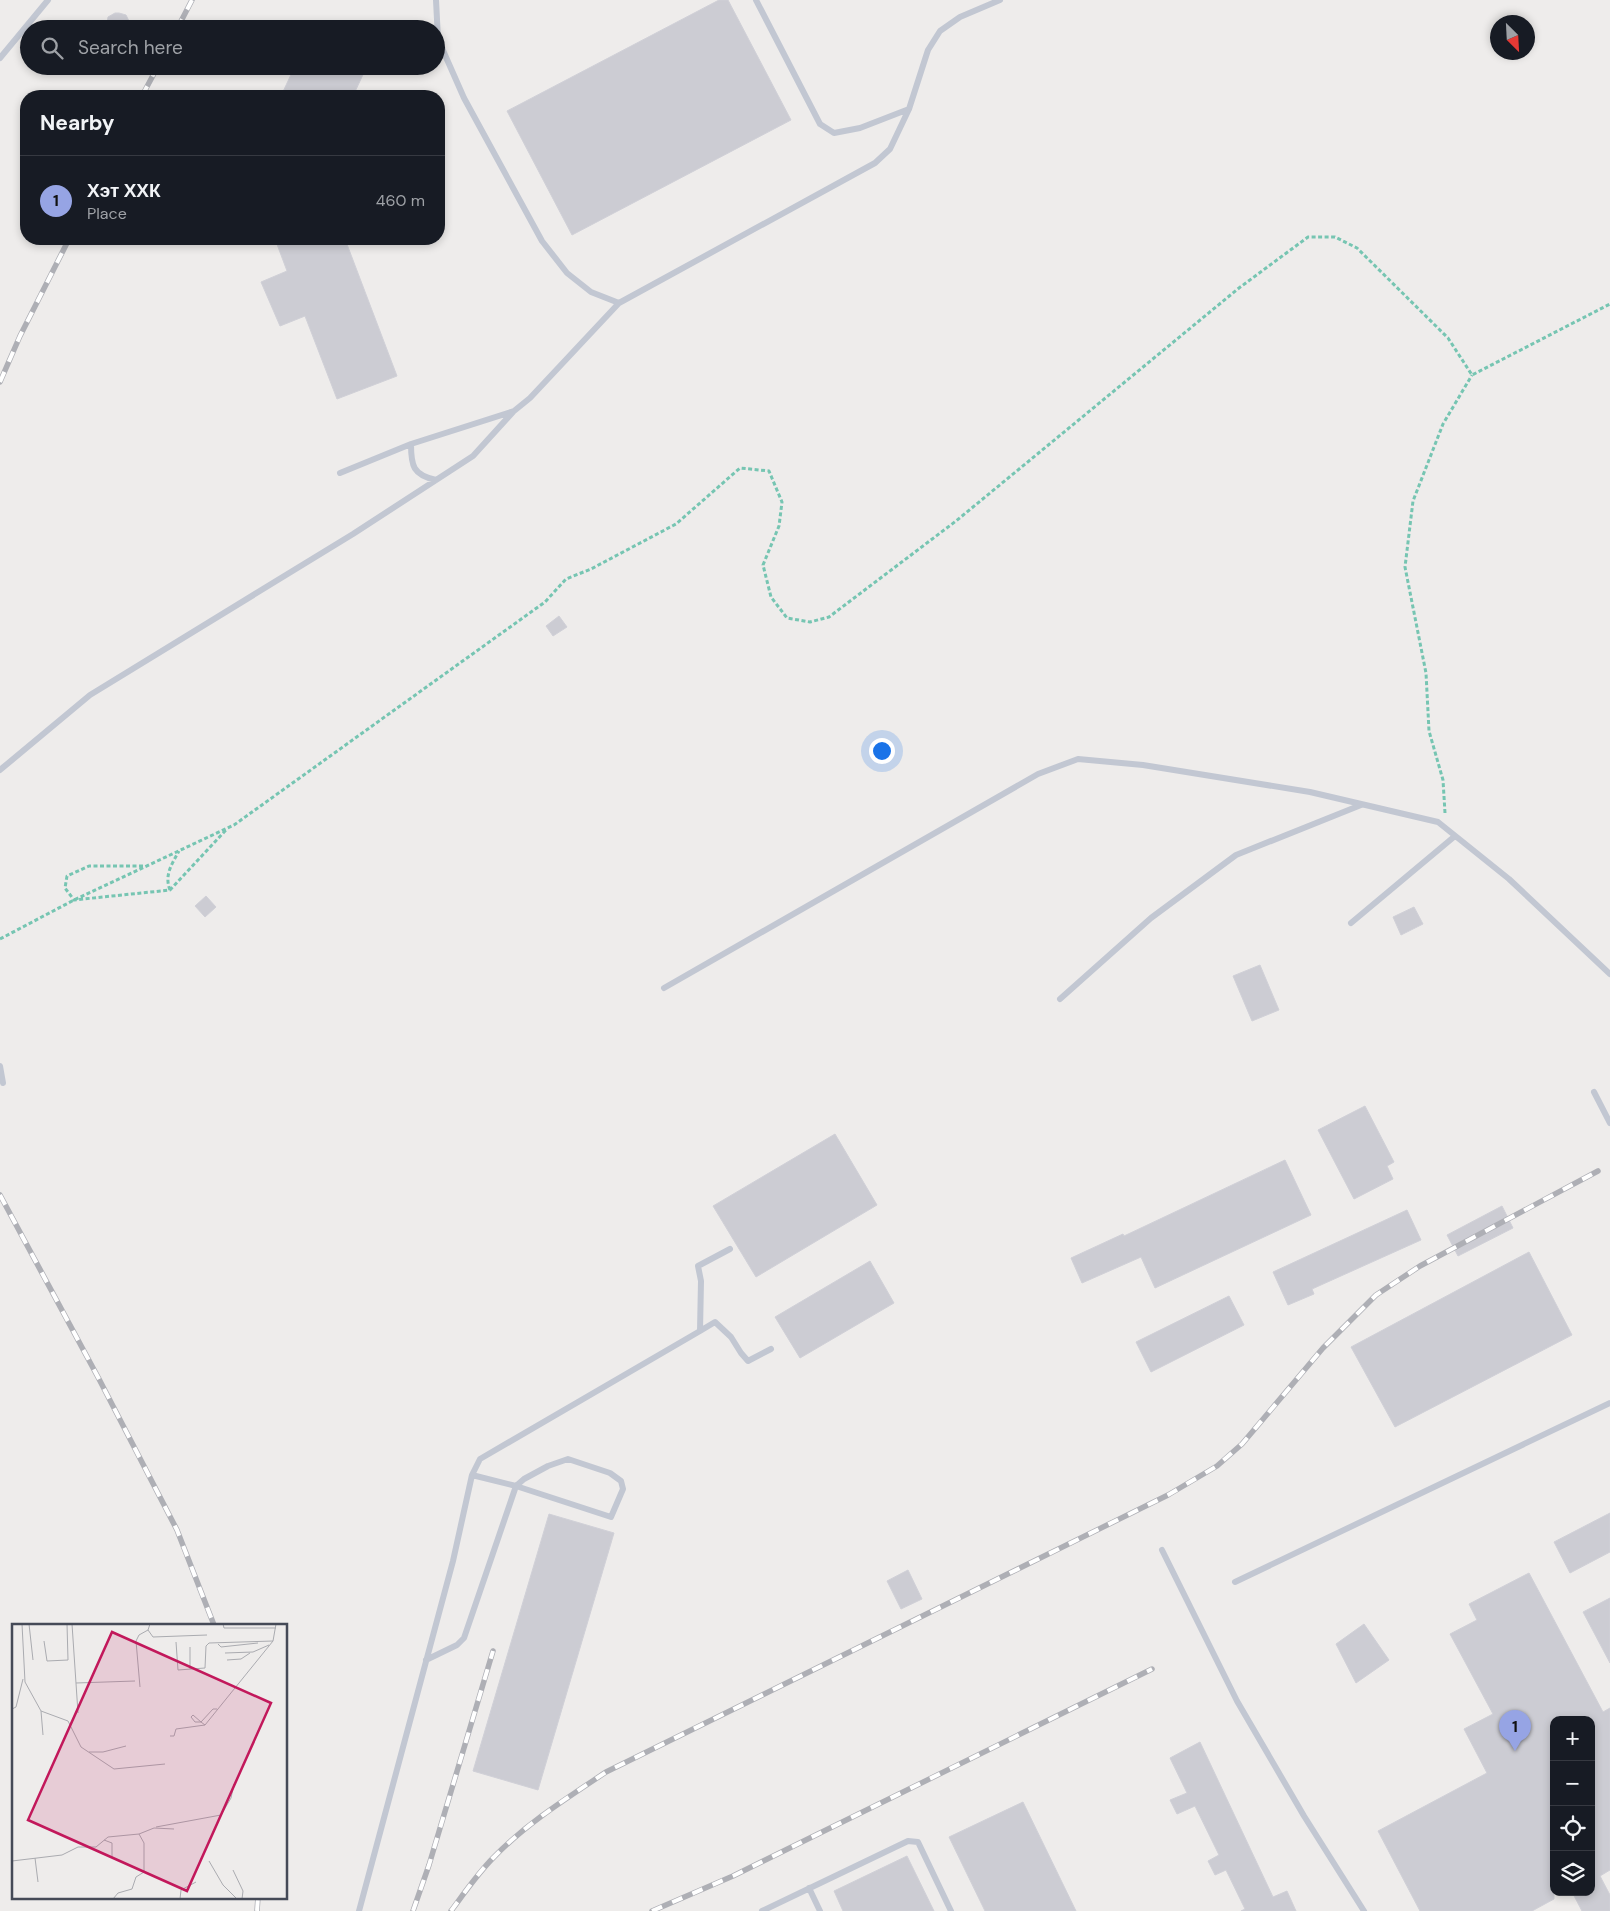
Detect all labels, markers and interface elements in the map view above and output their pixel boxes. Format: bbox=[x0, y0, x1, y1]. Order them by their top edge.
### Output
north arrow bbox=[1490, 15, 1535, 60]
search box bbox=[20, 20, 445, 75]
icon: search bbox=[38, 34, 66, 62]
text: Search here bbox=[78, 35, 183, 60]
text: Nearby bbox=[40, 109, 114, 137]
text: Хэт ХХК bbox=[87, 178, 161, 203]
text: 1 bbox=[53, 190, 59, 211]
text: 460 m bbox=[376, 190, 425, 211]
text: Place bbox=[87, 203, 127, 224]
your location bbox=[869, 738, 895, 764]
inset map bbox=[12, 1624, 288, 1898]
pin: 1 bbox=[1499, 1710, 1531, 1751]
map controls bbox=[1550, 1716, 1595, 1896]
button: + bbox=[1550, 1716, 1595, 1761]
button: − bbox=[1550, 1761, 1595, 1806]
button: locate bbox=[1550, 1806, 1595, 1851]
button: layers bbox=[1550, 1851, 1595, 1896]

